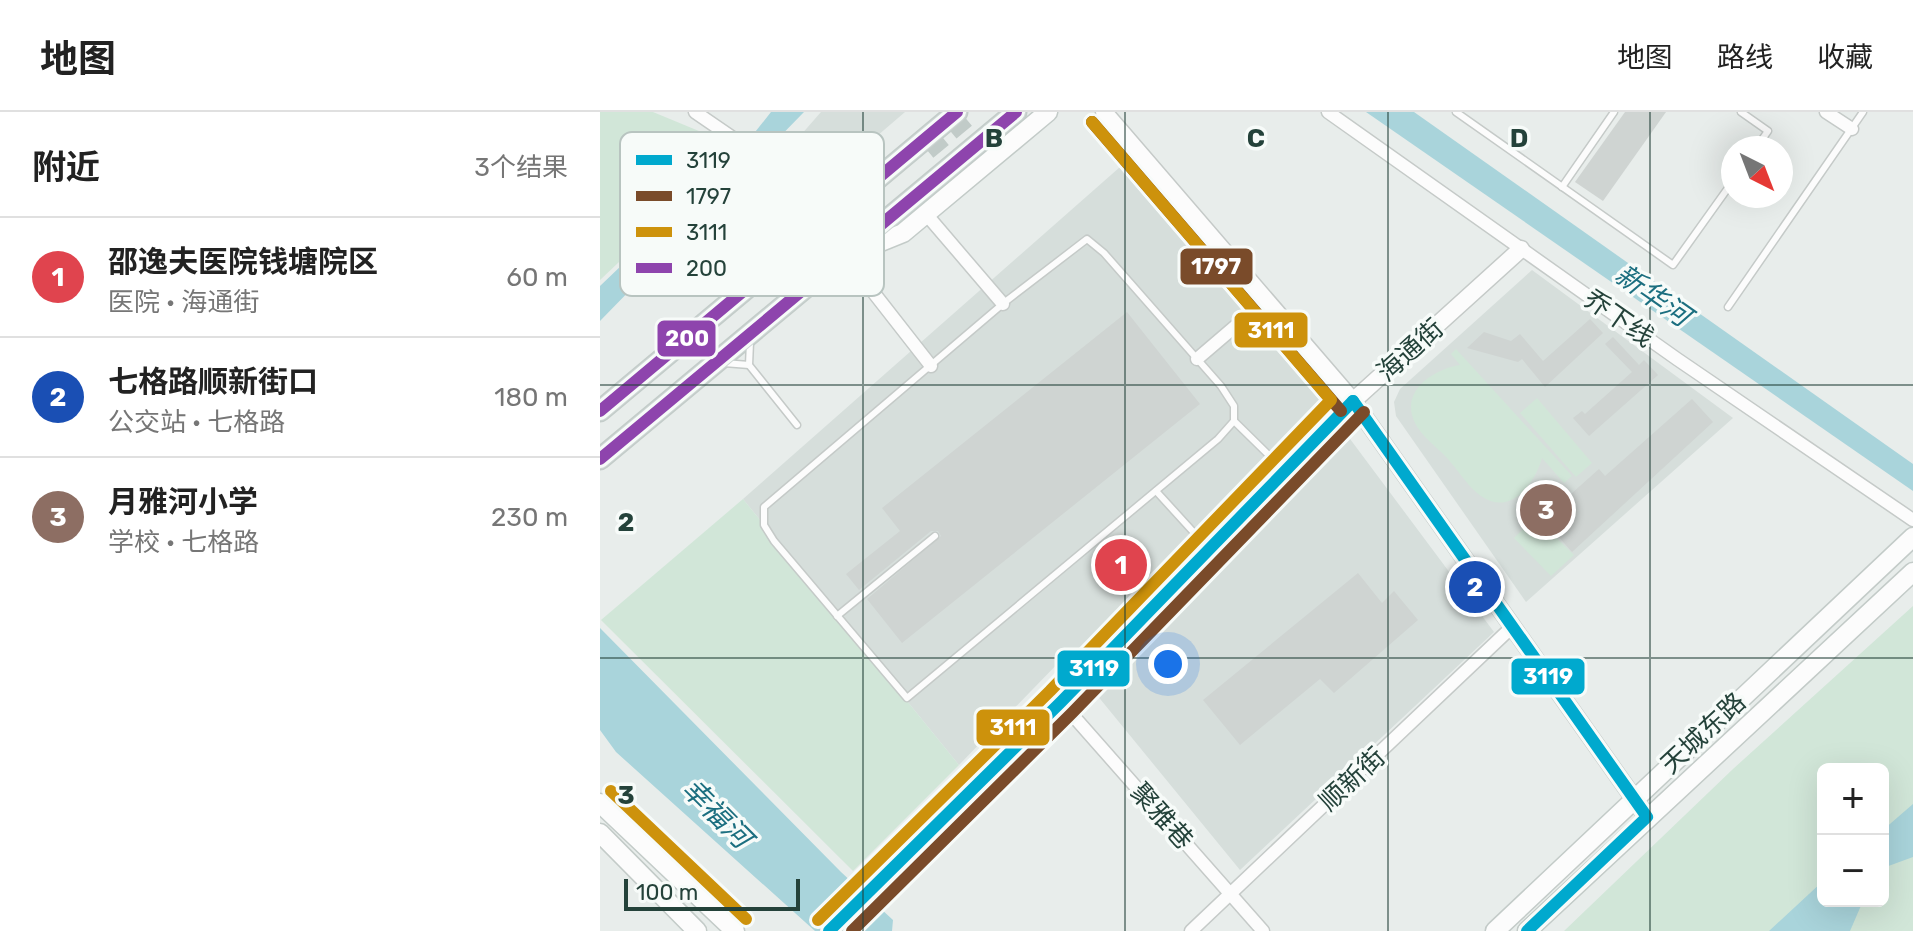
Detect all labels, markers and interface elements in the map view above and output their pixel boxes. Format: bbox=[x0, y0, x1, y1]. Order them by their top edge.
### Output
text: 地图 bbox=[40, 36, 116, 82]
text: 地图 bbox=[1617, 41, 1673, 74]
text: 路线 bbox=[1717, 41, 1773, 74]
text: 收藏 bbox=[1817, 41, 1873, 74]
text: B bbox=[985, 123, 1003, 154]
text: C bbox=[1247, 123, 1265, 154]
text: D bbox=[1510, 123, 1528, 154]
legend bbox=[620, 132, 884, 296]
north arrow bbox=[1721, 136, 1793, 208]
text: 附近 bbox=[32, 147, 100, 188]
text: 3119 bbox=[686, 147, 731, 174]
text: 3个结果 bbox=[474, 152, 568, 183]
text: 1797 bbox=[686, 183, 731, 210]
text: 3111 bbox=[686, 219, 727, 246]
text: 邵逸夫医院钱塘院区 bbox=[108, 244, 378, 280]
line badge: 1797 bbox=[1179, 247, 1254, 286]
text: 1797 bbox=[1191, 253, 1242, 280]
text: 200 bbox=[686, 255, 727, 282]
water label: 新华河 bbox=[1609, 258, 1701, 336]
text: 1 bbox=[52, 262, 64, 293]
text: 60 m bbox=[506, 262, 568, 293]
street label: 乔下线 bbox=[1578, 283, 1660, 353]
text: 医院 · 海通街 bbox=[108, 287, 259, 318]
line badge: 3111 bbox=[1233, 311, 1309, 349]
street label: 海通街 bbox=[1371, 313, 1450, 388]
text: 3111 bbox=[1248, 317, 1295, 344]
line badge: 200 bbox=[656, 319, 717, 358]
text: 200 bbox=[665, 325, 709, 352]
text: 七格路顺新街口 bbox=[108, 364, 318, 400]
text: 2 bbox=[50, 382, 66, 413]
text: 180 m bbox=[494, 382, 568, 413]
text: 公交站 · 七格路 bbox=[108, 407, 285, 438]
pin: 3 bbox=[1520, 480, 1572, 540]
text: 月雅河小学 bbox=[108, 484, 258, 520]
text: 3 bbox=[49, 502, 67, 533]
text: 230 m bbox=[491, 502, 568, 533]
text: 2 bbox=[618, 507, 634, 538]
text: 学校 · 七格路 bbox=[108, 527, 259, 558]
pin: 1 bbox=[1095, 535, 1147, 595]
pin: 2 bbox=[1449, 557, 1501, 617]
your location bbox=[1148, 644, 1188, 684]
line badge: 3119 bbox=[1056, 649, 1131, 688]
text: 3119 bbox=[1069, 655, 1119, 682]
line badge: 3119 bbox=[1510, 657, 1586, 696]
text: 3119 bbox=[1523, 663, 1573, 690]
street label: 天城东路 bbox=[1655, 687, 1752, 780]
line badge: 3111 bbox=[975, 708, 1051, 747]
text: 3111 bbox=[990, 714, 1037, 741]
street label: 顺新街 bbox=[1313, 741, 1391, 817]
map controls bbox=[1817, 763, 1889, 907]
button: + bbox=[1817, 763, 1889, 835]
water label: 幸福河 bbox=[675, 772, 762, 858]
street label: 聚雅巷 bbox=[1124, 777, 1199, 856]
text: 3 bbox=[617, 780, 635, 811]
button: − bbox=[1817, 835, 1889, 907]
scale bar bbox=[624, 875, 800, 911]
text: 100 m bbox=[636, 879, 698, 906]

